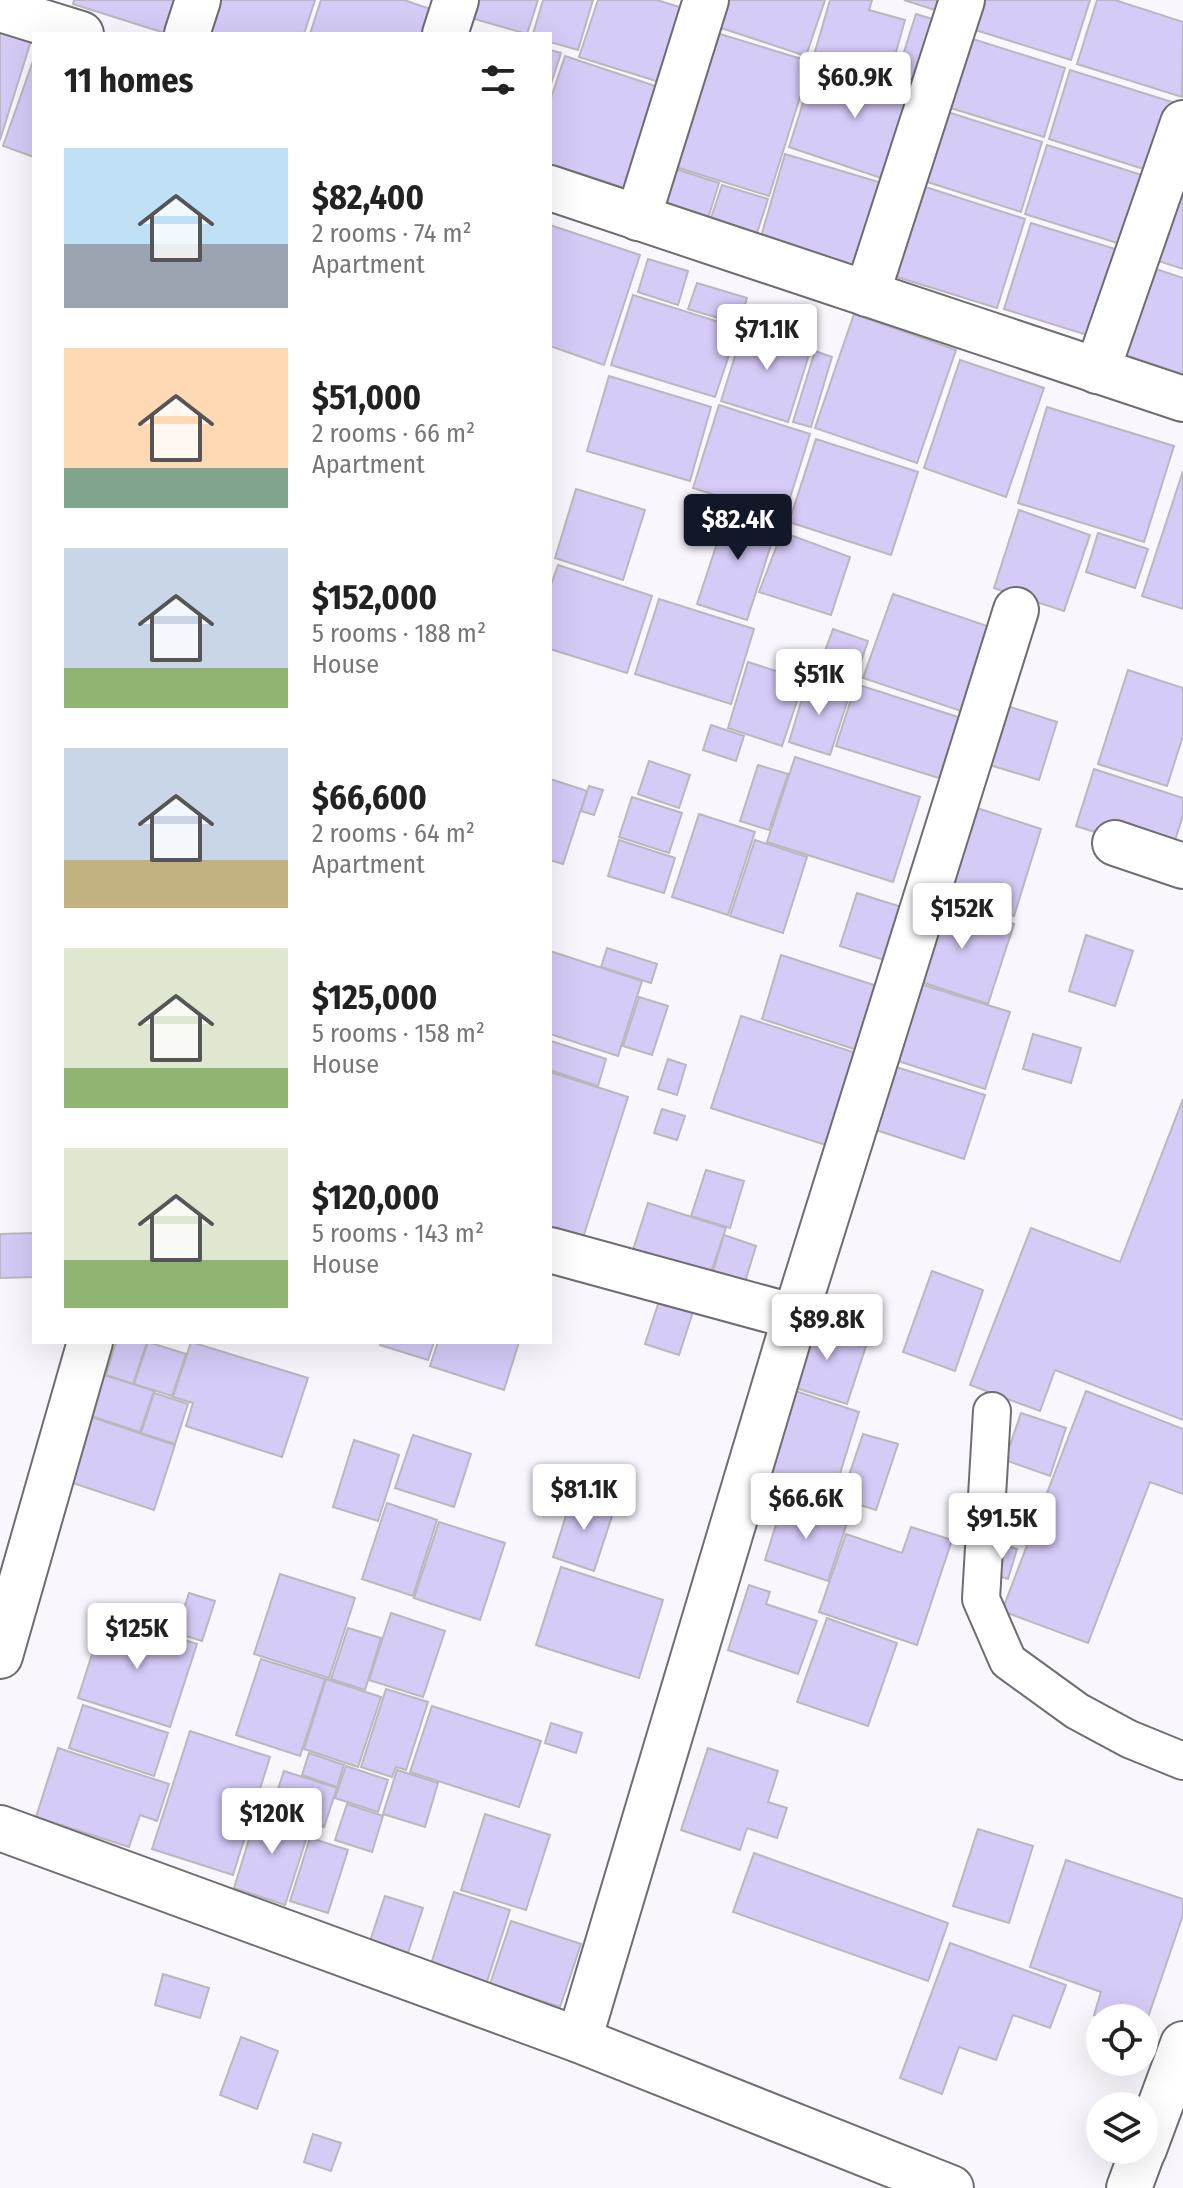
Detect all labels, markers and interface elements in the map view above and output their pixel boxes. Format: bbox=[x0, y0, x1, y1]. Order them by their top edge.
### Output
pin: $60.9K bbox=[790, 52, 920, 120]
icon: filters bbox=[476, 58, 520, 102]
text: 11 homes bbox=[64, 60, 193, 101]
text: $60.9K bbox=[818, 62, 892, 93]
text: $82,400 bbox=[312, 177, 424, 218]
icon: home bbox=[128, 180, 224, 276]
text: 2 rooms · 74 m² bbox=[312, 218, 472, 249]
text: Apartment bbox=[312, 249, 425, 280]
pin: $71.1K bbox=[702, 304, 832, 372]
text: $71.1K bbox=[735, 314, 799, 345]
text: $51,000 bbox=[312, 377, 421, 418]
icon: home bbox=[128, 380, 224, 476]
text: 2 rooms · 66 m² bbox=[312, 418, 475, 449]
text: Apartment bbox=[312, 449, 425, 480]
pin: $82.4K bbox=[673, 494, 803, 562]
text: $82.4K bbox=[702, 504, 774, 535]
text: $152,000 bbox=[312, 577, 437, 618]
icon: home bbox=[128, 580, 224, 676]
text: 5 rooms · 188 m² bbox=[312, 618, 486, 649]
text: House bbox=[312, 649, 379, 680]
pin: $51K bbox=[772, 649, 866, 717]
text: $51K bbox=[794, 659, 844, 690]
text: $66,600 bbox=[312, 777, 427, 818]
icon: home bbox=[128, 780, 224, 876]
text: 2 rooms · 64 m² bbox=[312, 818, 475, 849]
text: Apartment bbox=[312, 849, 425, 880]
pin: $152K bbox=[906, 883, 1018, 951]
text: $152K bbox=[931, 893, 993, 924]
text: $125,000 bbox=[312, 977, 437, 1018]
icon: home bbox=[128, 980, 224, 1076]
text: 5 rooms · 158 m² bbox=[312, 1018, 485, 1049]
text: House bbox=[312, 1049, 379, 1080]
text: $120,000 bbox=[312, 1177, 439, 1218]
icon: home bbox=[128, 1180, 224, 1276]
text: 5 rooms · 143 m² bbox=[312, 1218, 484, 1249]
text: House bbox=[312, 1249, 379, 1280]
pin: $89.8K bbox=[762, 1294, 892, 1362]
text: $89.8K bbox=[790, 1304, 864, 1335]
pin: $81.1K bbox=[519, 1464, 649, 1532]
pin: $66.6K bbox=[741, 1473, 871, 1541]
text: $81.1K bbox=[551, 1474, 617, 1505]
text: $66.6K bbox=[769, 1483, 843, 1514]
pin: $91.5K bbox=[937, 1493, 1067, 1561]
text: $91.5K bbox=[967, 1503, 1037, 1534]
pin: $125K bbox=[81, 1603, 193, 1671]
text: $125K bbox=[106, 1613, 168, 1644]
pin: $120K bbox=[216, 1788, 328, 1856]
text: $120K bbox=[240, 1798, 304, 1829]
map controls bbox=[1086, 2004, 1158, 2164]
button: locate bbox=[1086, 2004, 1158, 2076]
button: layers bbox=[1086, 2092, 1158, 2164]

